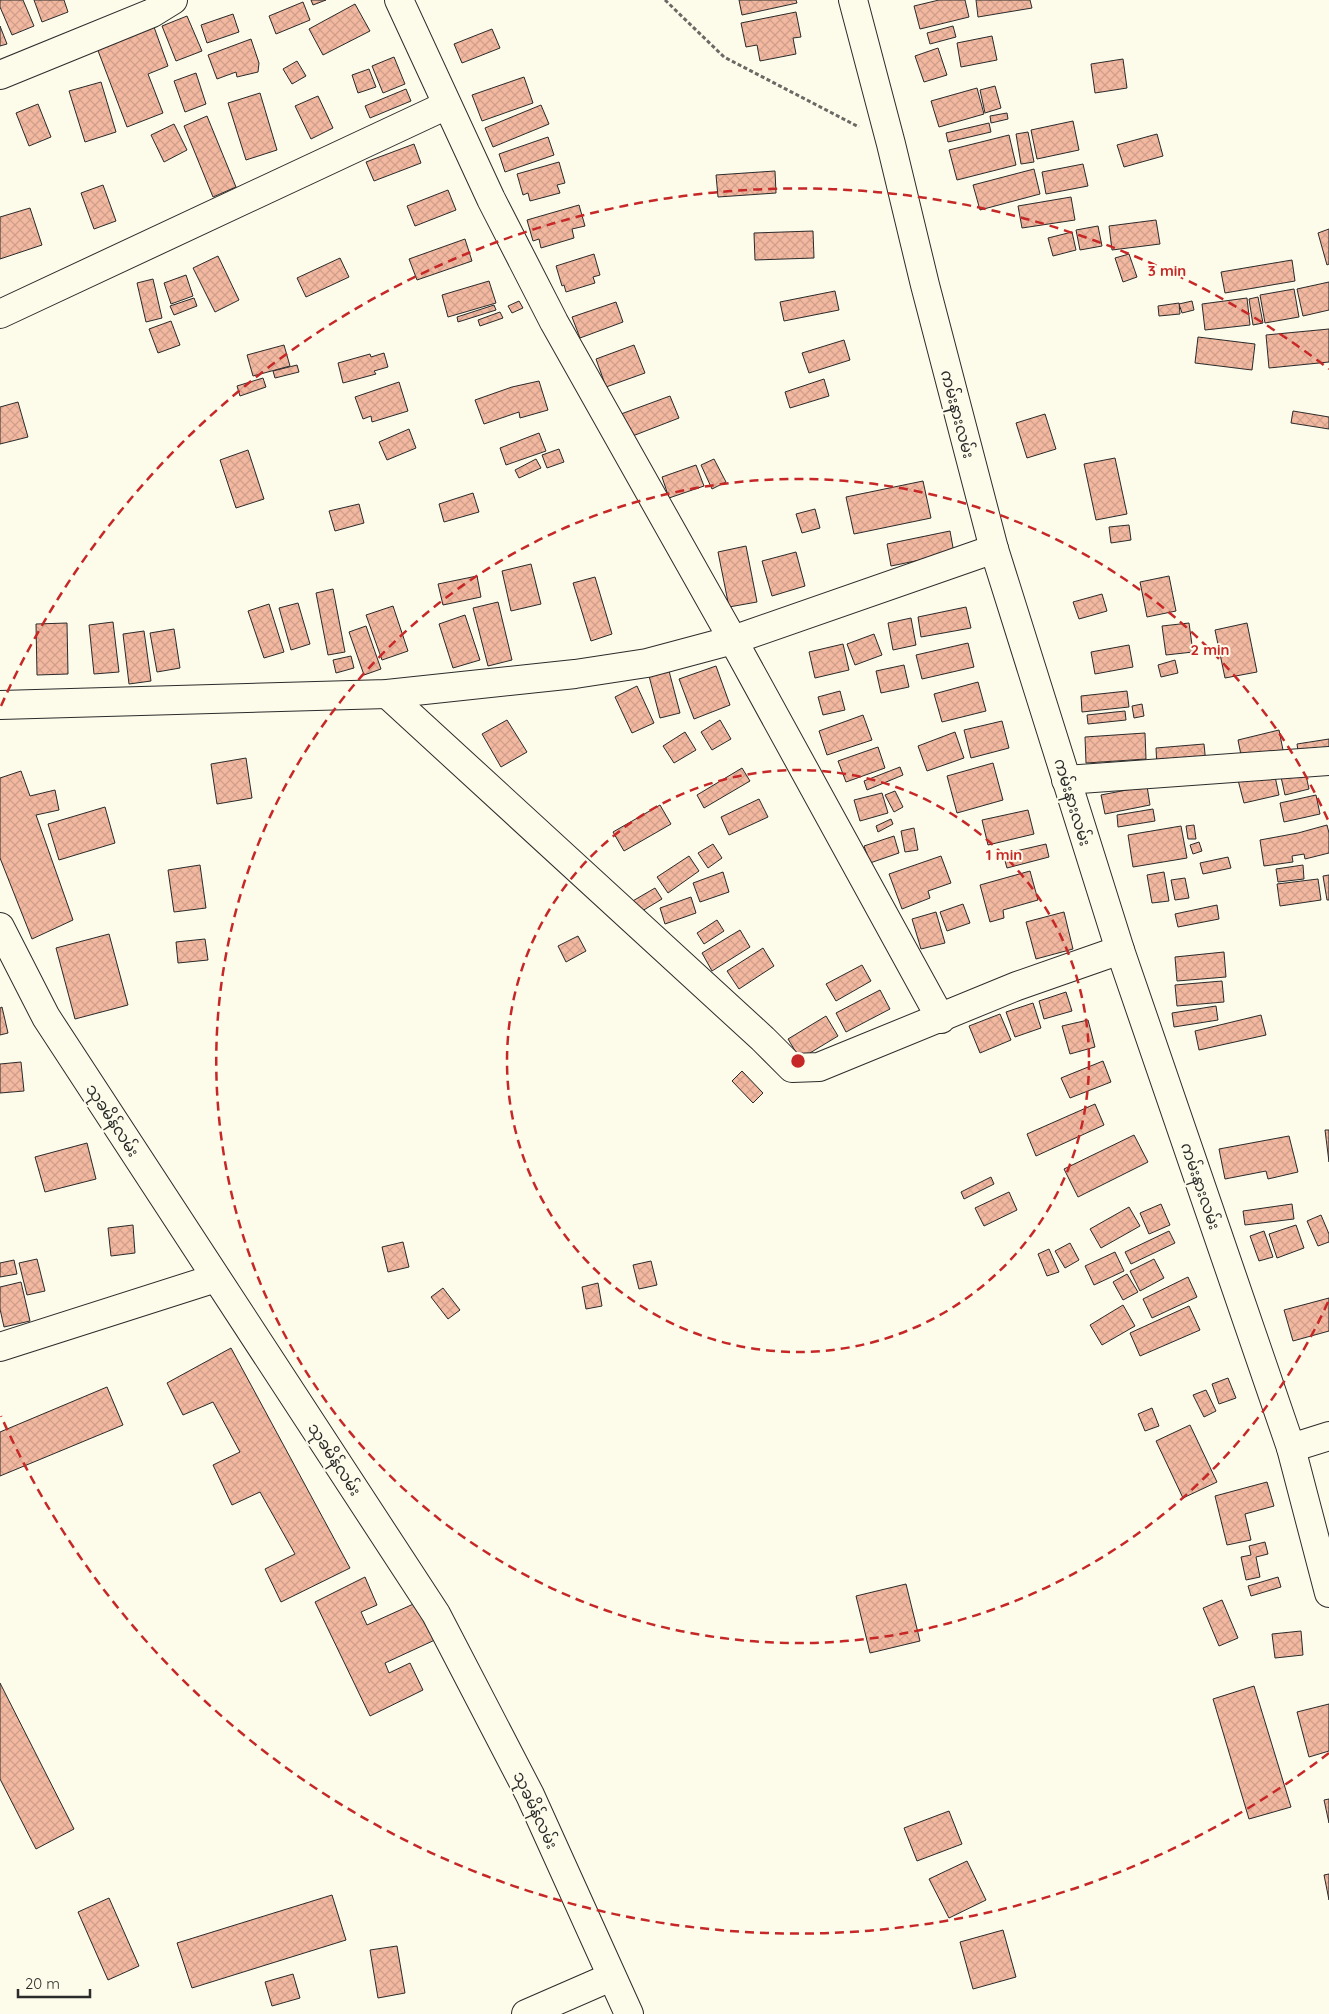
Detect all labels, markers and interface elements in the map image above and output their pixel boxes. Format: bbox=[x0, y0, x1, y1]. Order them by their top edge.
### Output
text: 3 min bbox=[1148, 261, 1186, 280]
street label: ကမ်းနားလမ်း bbox=[933, 367, 980, 461]
text: 2 min bbox=[1190, 640, 1230, 659]
street label: ကမ်းနားလမ်း bbox=[1046, 755, 1097, 849]
text: 1 min bbox=[986, 845, 1022, 864]
centre of rings bbox=[789, 1052, 807, 1070]
street label: သုခမိန်လမ်း bbox=[78, 1079, 145, 1163]
street label: ကမ်းနားလမ်း bbox=[1173, 1140, 1226, 1233]
street label: သုခမိန်လမ်း bbox=[300, 1418, 367, 1502]
street label: သုခမိန်လမ်း bbox=[505, 1768, 564, 1854]
scale bar bbox=[18, 1966, 90, 1998]
text: 20 m bbox=[25, 1974, 60, 1993]

